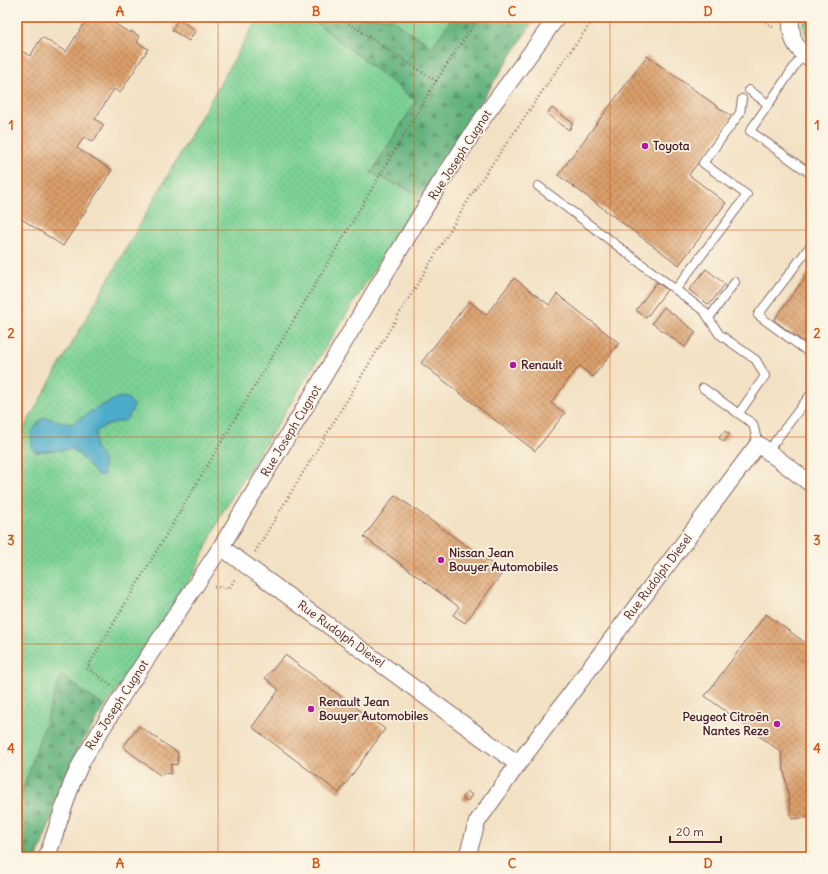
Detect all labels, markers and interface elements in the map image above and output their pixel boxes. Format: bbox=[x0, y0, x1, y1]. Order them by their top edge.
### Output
text: A bbox=[116, 3, 125, 20]
text: B bbox=[312, 3, 321, 20]
text: C bbox=[508, 3, 517, 20]
text: D bbox=[703, 3, 713, 20]
street label: Rue Joseph Cugnot bbox=[425, 107, 494, 203]
text: 1 bbox=[8, 117, 14, 134]
text: 1 bbox=[814, 117, 820, 134]
place label: Toyota bbox=[653, 138, 690, 154]
marker: Toyota bbox=[640, 141, 650, 151]
text: 2 bbox=[7, 325, 15, 342]
text: 2 bbox=[813, 325, 821, 342]
place label: Renault bbox=[521, 357, 563, 372]
marker: Renault bbox=[508, 360, 518, 370]
street label: Rue Joseph Cugnot bbox=[257, 382, 324, 479]
street label: Rue Rudolph Diesel bbox=[620, 531, 695, 623]
text: 3 bbox=[7, 532, 15, 549]
text: 3 bbox=[813, 532, 821, 549]
place label: Nissan Jean Bouyer Automobiles bbox=[449, 545, 559, 575]
marker: Nissan Jean Bouyer Automobiles bbox=[436, 555, 446, 565]
street label: Rue Rudolph Diesel bbox=[295, 597, 388, 670]
street label: Rue Joseph Cugnot bbox=[82, 657, 151, 753]
place label: Renault Jean Bouyer Automobiles bbox=[319, 694, 429, 724]
marker: Renault Jean Bouyer Automobiles bbox=[306, 704, 316, 714]
place label: Peugeot Citroën Nantes Reze bbox=[683, 709, 770, 738]
marker: Peugeot Citroën Nantes Reze bbox=[772, 719, 782, 729]
text: 4 bbox=[7, 740, 15, 757]
text: 4 bbox=[813, 740, 821, 757]
scale bar bbox=[670, 818, 721, 844]
text: 20 m bbox=[676, 824, 704, 839]
text: A bbox=[116, 855, 125, 872]
text: B bbox=[312, 855, 321, 872]
text: C bbox=[508, 855, 517, 872]
text: D bbox=[703, 855, 713, 872]

